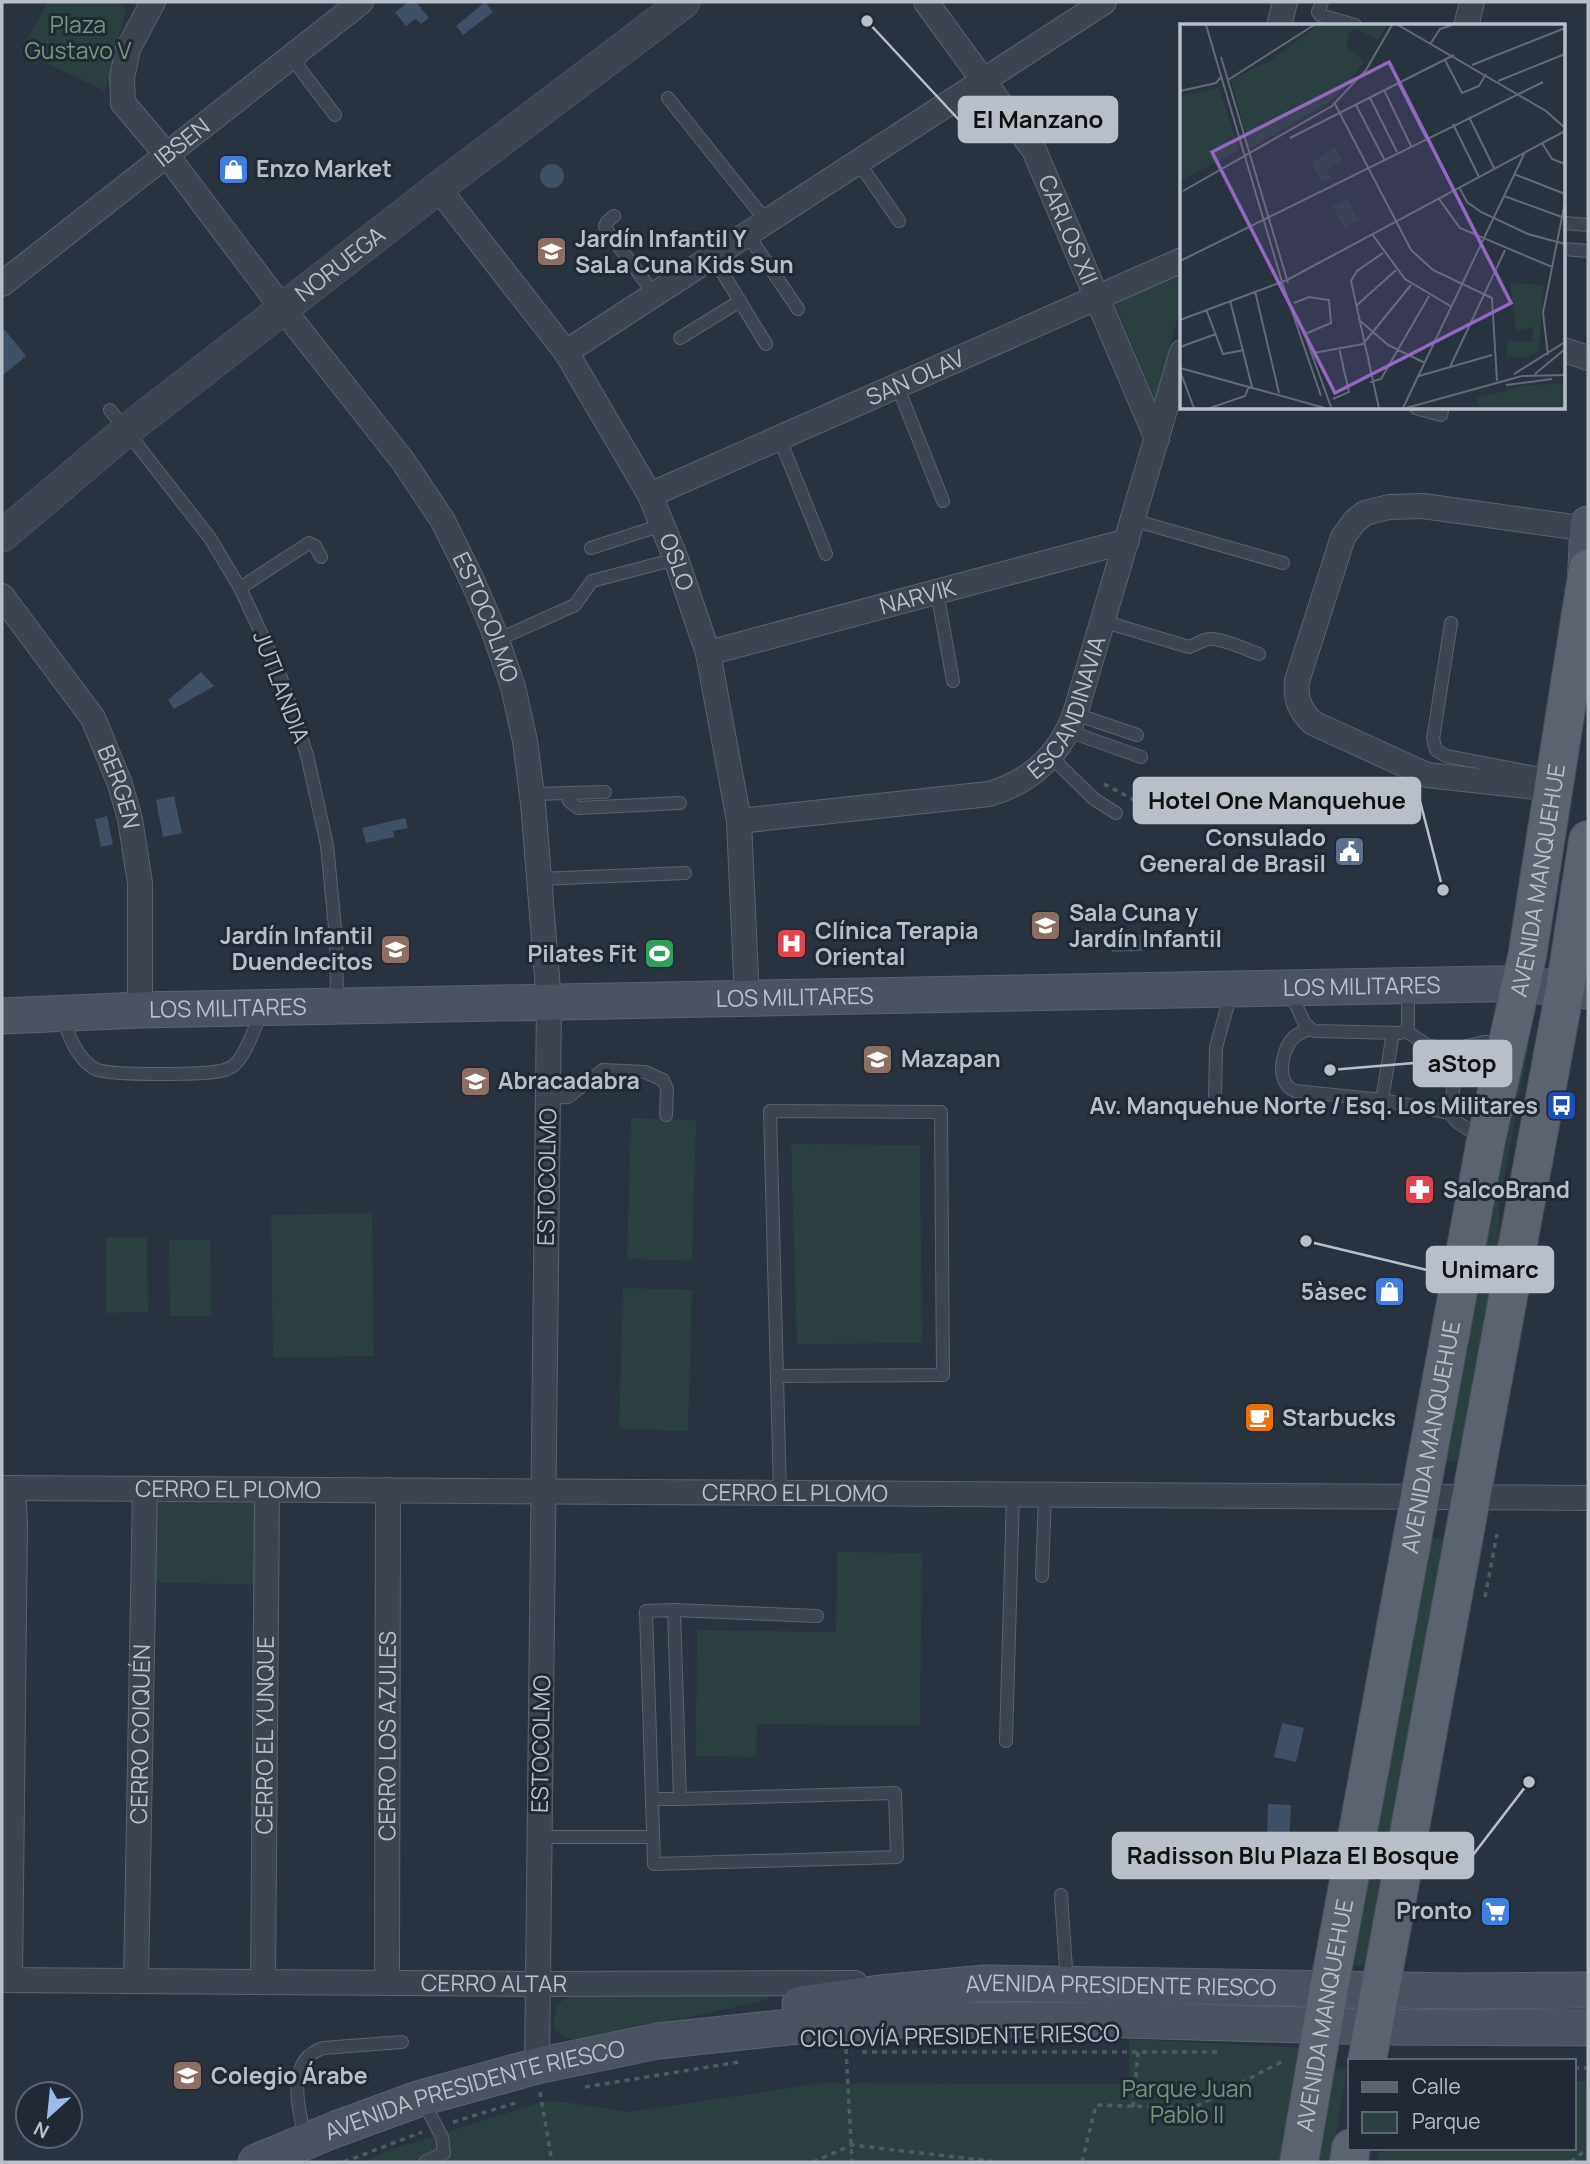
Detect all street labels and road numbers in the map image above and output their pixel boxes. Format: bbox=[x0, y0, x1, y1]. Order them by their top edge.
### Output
street label: IBSEN bbox=[147, 110, 216, 174]
street label: CARLOS XII bbox=[1031, 170, 1106, 289]
street label: NORUEGA bbox=[288, 218, 391, 308]
street label: SAN OLAV bbox=[861, 341, 969, 413]
street label: OSLO bbox=[652, 528, 703, 595]
street label: ESTOCOLMO bbox=[446, 546, 527, 686]
street label: NARVIK bbox=[876, 570, 959, 621]
street label: JUTLANDIA bbox=[246, 626, 318, 748]
street label: ESCANDINAVIA bbox=[1020, 631, 1112, 786]
street label: BERGEN bbox=[91, 740, 148, 831]
street label: AVENIDA MANQUEHUE bbox=[1502, 761, 1572, 1000]
street label: LOS MILITARES bbox=[1283, 968, 1441, 1003]
street label: LOS MILITARES bbox=[716, 979, 874, 1014]
street label: LOS MILITARES bbox=[149, 990, 307, 1025]
street label: ESTOCOLMO bbox=[529, 1108, 563, 1246]
street label: AVENIDA MANQUEHUE bbox=[1393, 1318, 1467, 1556]
street label: CERRO EL PLOMO bbox=[135, 1472, 321, 1505]
street label: CERRO EL PLOMO bbox=[702, 1475, 888, 1509]
street label: CERRO LOS AZULES bbox=[370, 1631, 403, 1841]
street label: CERRO EL YUNQUE bbox=[247, 1635, 281, 1835]
street label: CERRO COIQUÉN bbox=[122, 1644, 157, 1824]
street label: ESTOCOLMO bbox=[523, 1675, 557, 1813]
street label: AVENIDA MANQUEHUE bbox=[1288, 1896, 1360, 2134]
street label: CERRO ALTAR bbox=[421, 1966, 567, 1999]
street label: AVENIDA PRESIDENTE RIESCO bbox=[964, 1966, 1277, 2003]
street label: CICLOVÍA PRESIDENTE RIESCO bbox=[800, 2016, 1120, 2054]
street label: AVENIDA PRESIDENTE RIESCO bbox=[319, 2031, 627, 2147]

